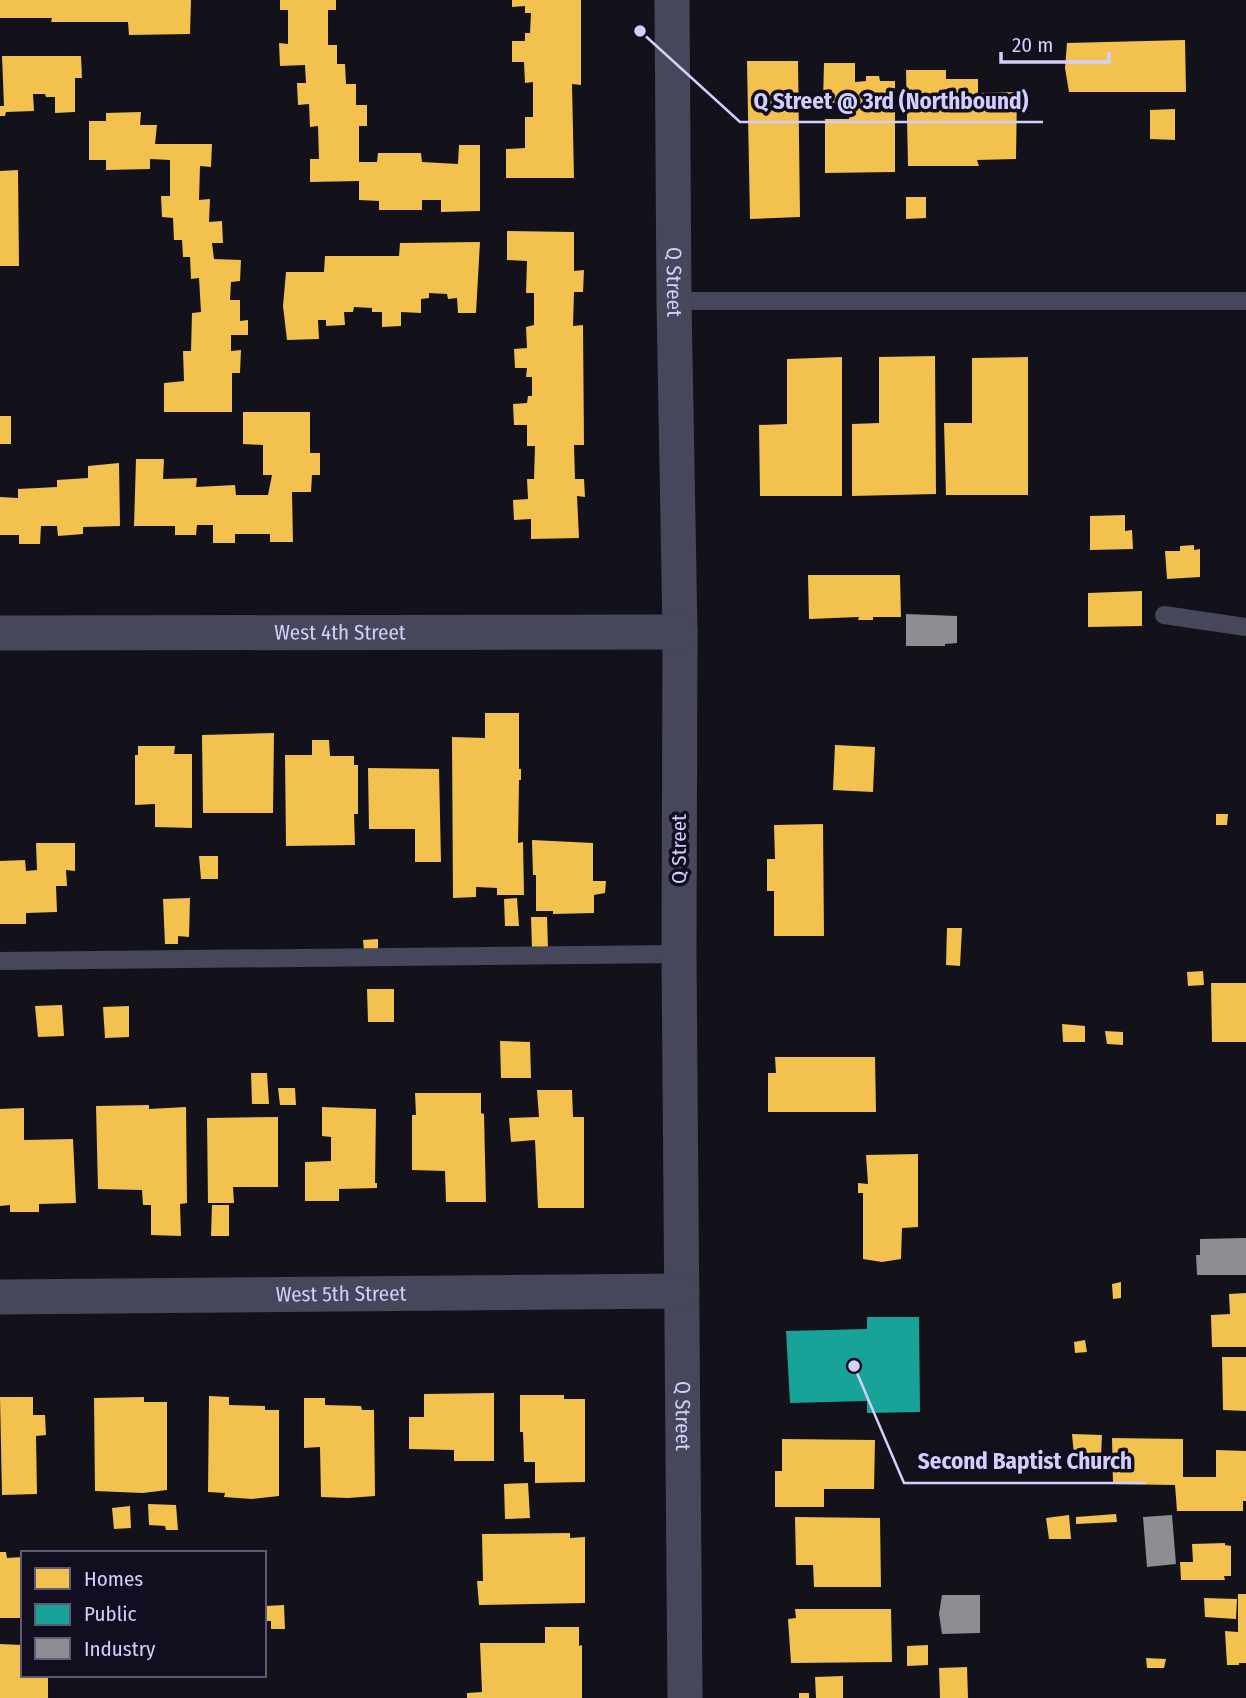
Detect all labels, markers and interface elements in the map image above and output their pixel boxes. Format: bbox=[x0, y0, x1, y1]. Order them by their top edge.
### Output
scale bar bbox=[1001, 21, 1110, 65]
text: 20 m bbox=[1012, 32, 1053, 58]
callout: Q Street @ 3rd (Northbound) bbox=[740, 78, 1043, 122]
text: Q Street @ 3rd (Northbound) bbox=[753, 87, 1029, 115]
street label: Q Street bbox=[661, 247, 687, 317]
street label: West 4th Street bbox=[274, 619, 406, 646]
street label: Q Street bbox=[666, 814, 692, 884]
street label: West 5th Street bbox=[275, 1280, 407, 1308]
street label: Q Street bbox=[669, 1381, 696, 1451]
callout: Second Baptist Church bbox=[904, 1439, 1146, 1483]
text: Second Baptist Church bbox=[918, 1447, 1132, 1475]
legend bbox=[21, 1551, 266, 1677]
text: Homes bbox=[84, 1566, 143, 1592]
text: Public bbox=[84, 1601, 136, 1627]
text: Industry bbox=[84, 1636, 156, 1662]

